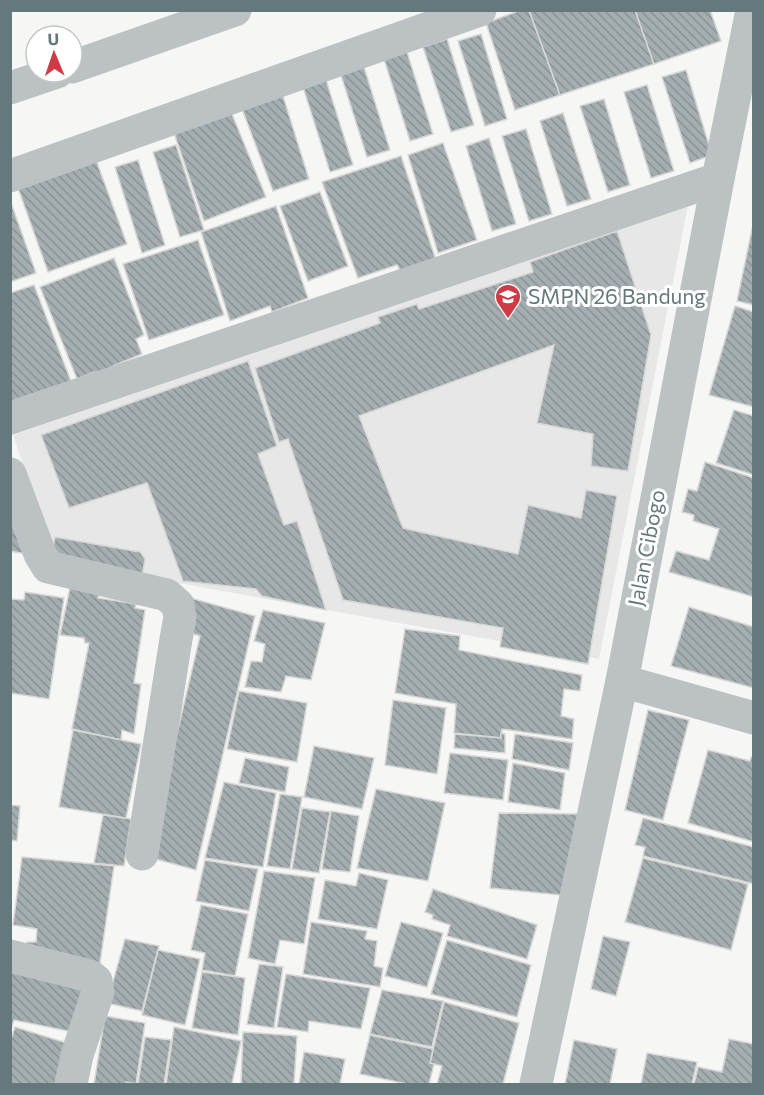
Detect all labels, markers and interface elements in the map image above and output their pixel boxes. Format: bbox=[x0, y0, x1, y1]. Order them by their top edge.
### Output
north arrow bbox=[24, 24, 84, 84]
text: U bbox=[47, 29, 60, 48]
school or university icon: SMPN 26 Bandung bbox=[493, 282, 523, 320]
place label: SMPN 26 Bandung bbox=[528, 283, 706, 308]
street label: Jalan Cibogo bbox=[622, 487, 669, 608]

